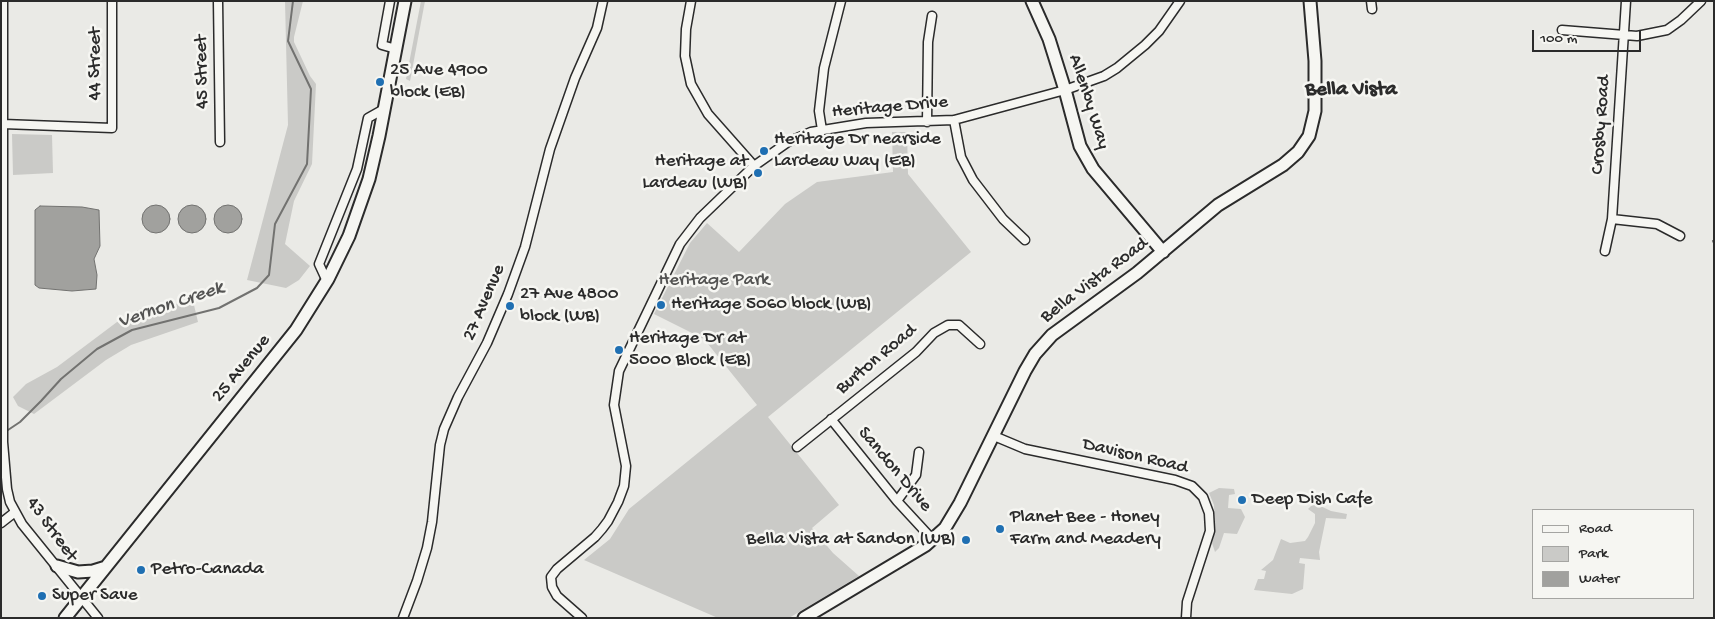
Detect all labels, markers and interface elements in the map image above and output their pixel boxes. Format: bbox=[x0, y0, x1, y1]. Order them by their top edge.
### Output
scale bar bbox=[1535, 20, 1644, 52]
street label: 44 Street bbox=[85, 27, 107, 101]
text: 100 m bbox=[1540, 30, 1577, 48]
street label: 45 Street bbox=[191, 35, 215, 109]
street label: Allenby Way bbox=[1062, 52, 1114, 152]
place label: 25 Ave 4900 block (EB) bbox=[390, 60, 488, 104]
street label: Crosby Road bbox=[1587, 75, 1617, 175]
marker: 25 Ave 4900 block (EB) bbox=[374, 76, 386, 88]
district label: Bella Vista bbox=[1305, 78, 1397, 104]
street label: Heritage Drive bbox=[831, 92, 949, 124]
place label: Heritage Dr nearside Lardeau Way (EB) bbox=[774, 129, 941, 173]
marker: Heritage Dr nearside Lardeau Way (EB) bbox=[758, 145, 770, 157]
place label: Heritage at Lardeau (WB) bbox=[642, 151, 748, 195]
marker: Heritage at Lardeau (WB) bbox=[752, 167, 764, 179]
street label: Bella Vista Road bbox=[1037, 233, 1153, 329]
street label: 27 Avenue bbox=[459, 261, 511, 345]
park label: Heritage Park bbox=[658, 270, 770, 292]
water label: Vernon Creek bbox=[115, 277, 227, 335]
place label: 27 Ave 4800 block (WB) bbox=[520, 284, 619, 328]
place label: Heritage 5060 block (WB) bbox=[671, 294, 872, 316]
marker: Heritage 5060 block (WB) bbox=[655, 299, 667, 311]
marker: 27 Ave 4800 block (WB) bbox=[504, 300, 516, 312]
street label: Burton Road bbox=[832, 320, 922, 400]
place label: Heritage Dr at 5000 Block (EB) bbox=[629, 328, 751, 372]
street label: 25 Avenue bbox=[208, 330, 276, 408]
marker: Heritage Dr at 5000 Block (EB) bbox=[613, 344, 625, 356]
street label: Sandon Drive bbox=[852, 423, 936, 517]
street label: Davison Road bbox=[1080, 434, 1190, 480]
place label: Deep Dish Cafe bbox=[1252, 489, 1373, 511]
street label: 43 Street bbox=[20, 493, 82, 567]
marker: Deep Dish Cafe bbox=[1236, 494, 1248, 506]
place label: Planet Bee - Honey Farm and Meadery bbox=[1010, 507, 1161, 551]
legend bbox=[1532, 509, 1695, 599]
text: Road bbox=[1579, 520, 1612, 538]
marker: Planet Bee - Honey Farm and Meadery bbox=[994, 523, 1006, 535]
place label: Bella Vista at Sandon (WB) bbox=[746, 529, 956, 551]
marker: Bella Vista at Sandon (WB) bbox=[960, 534, 972, 546]
text: Park bbox=[1579, 545, 1608, 563]
place label: Petro-Canada bbox=[151, 559, 264, 581]
marker: Petro-Canada bbox=[135, 564, 147, 576]
text: Water bbox=[1579, 570, 1619, 588]
place label: Super Save bbox=[52, 585, 138, 607]
marker: Super Save bbox=[36, 590, 48, 602]

